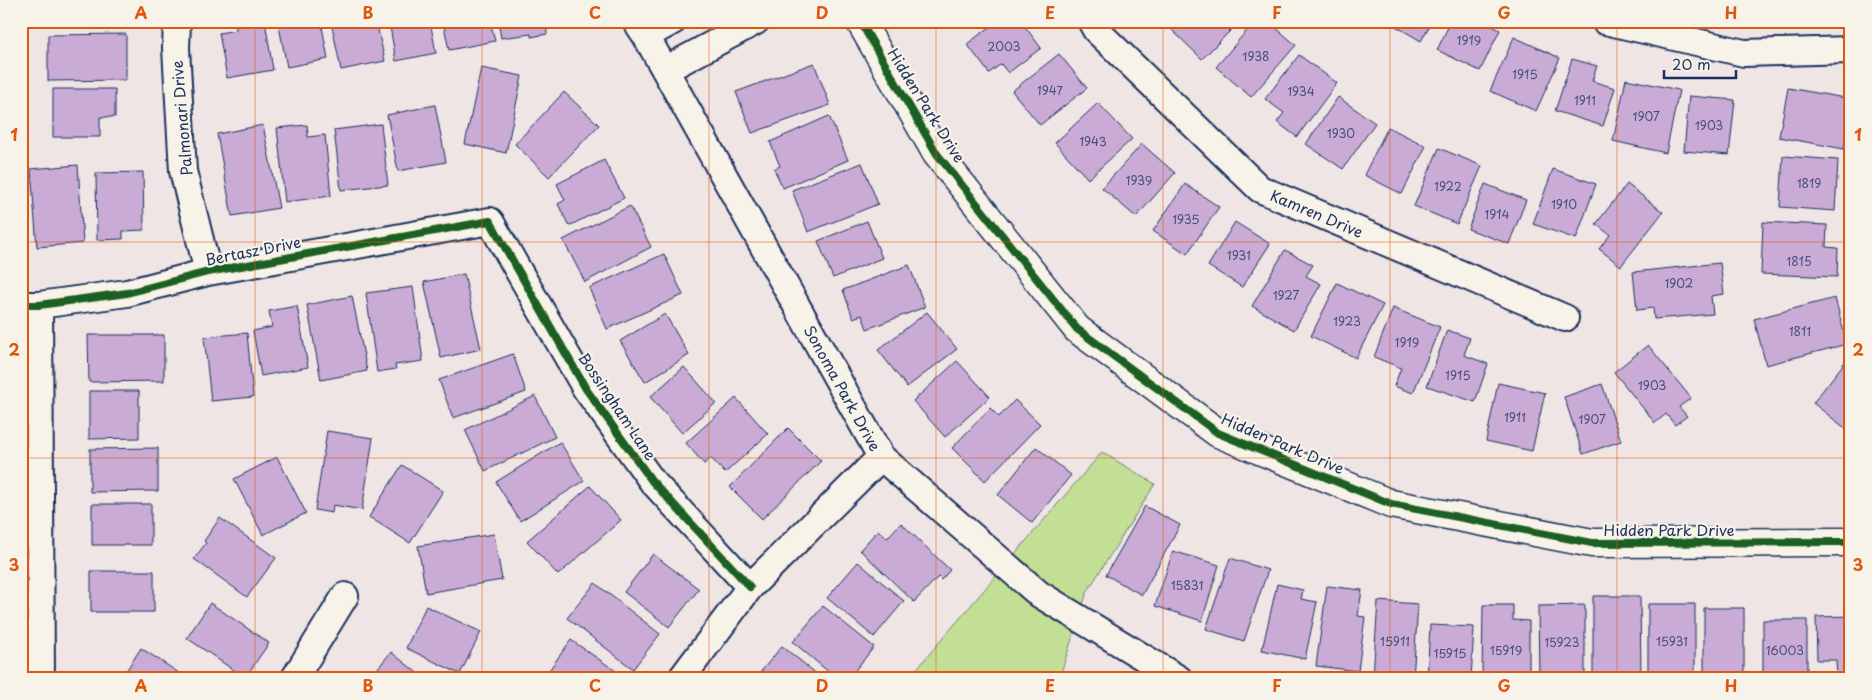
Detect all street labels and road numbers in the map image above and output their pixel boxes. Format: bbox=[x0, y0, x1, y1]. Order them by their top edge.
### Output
street label: Hidden Park Drive bbox=[882, 43, 972, 167]
street label: Palmonari Drive bbox=[165, 59, 197, 177]
street label: Kamren Drive bbox=[1267, 183, 1367, 243]
street label: Bertasz Drive bbox=[203, 229, 303, 271]
street label: Sonoma Park Drive bbox=[799, 321, 887, 455]
street label: Bossingham Lane bbox=[573, 348, 663, 464]
street label: Hidden Park Drive bbox=[1218, 407, 1348, 479]
street label: Hidden Park Drive bbox=[1603, 518, 1735, 541]

